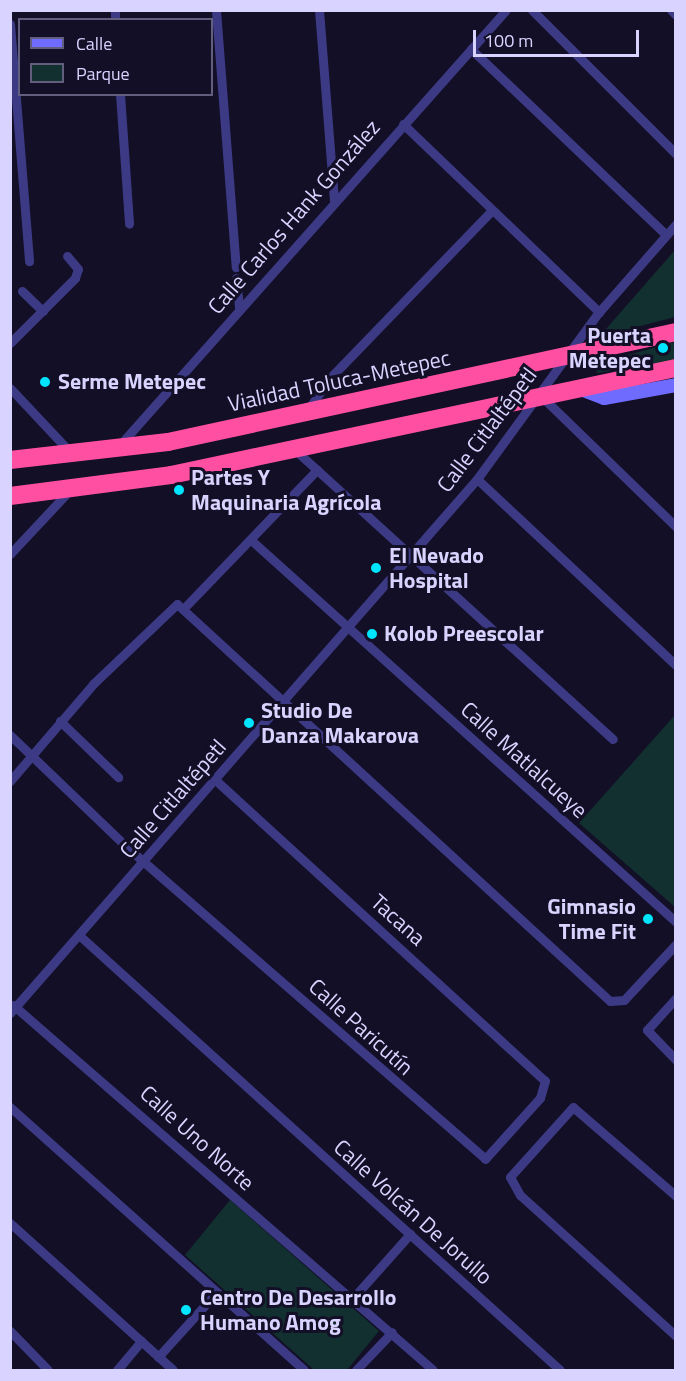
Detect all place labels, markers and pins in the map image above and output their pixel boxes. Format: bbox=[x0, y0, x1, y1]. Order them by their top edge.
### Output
place label: Puerta Metepec bbox=[569, 322, 651, 374]
marker: Puerta Metepec bbox=[656, 341, 670, 355]
place label: Serme Metepec bbox=[58, 369, 206, 395]
marker: Serme Metepec bbox=[36, 373, 54, 391]
place label: Partes Y Maquinaria Agrícola bbox=[191, 464, 382, 516]
marker: Partes Y Maquinaria Agrícola bbox=[172, 483, 186, 497]
place label: El Nevado Hospital bbox=[389, 542, 484, 594]
marker: El Nevado Hospital bbox=[367, 559, 385, 577]
place label: Kolob Preescolar bbox=[384, 621, 544, 647]
marker: Kolob Preescolar bbox=[365, 627, 379, 641]
place label: Studio De Danza Makarova bbox=[261, 697, 419, 748]
marker: Studio De Danza Makarova bbox=[242, 716, 256, 730]
place label: Gimnasio Time Fit bbox=[547, 893, 636, 944]
marker: Gimnasio Time Fit bbox=[641, 912, 655, 926]
place label: Centro De Desarrollo Humano Amog bbox=[200, 1284, 397, 1336]
marker: Centro De Desarrollo Humano Amog bbox=[177, 1301, 195, 1319]

